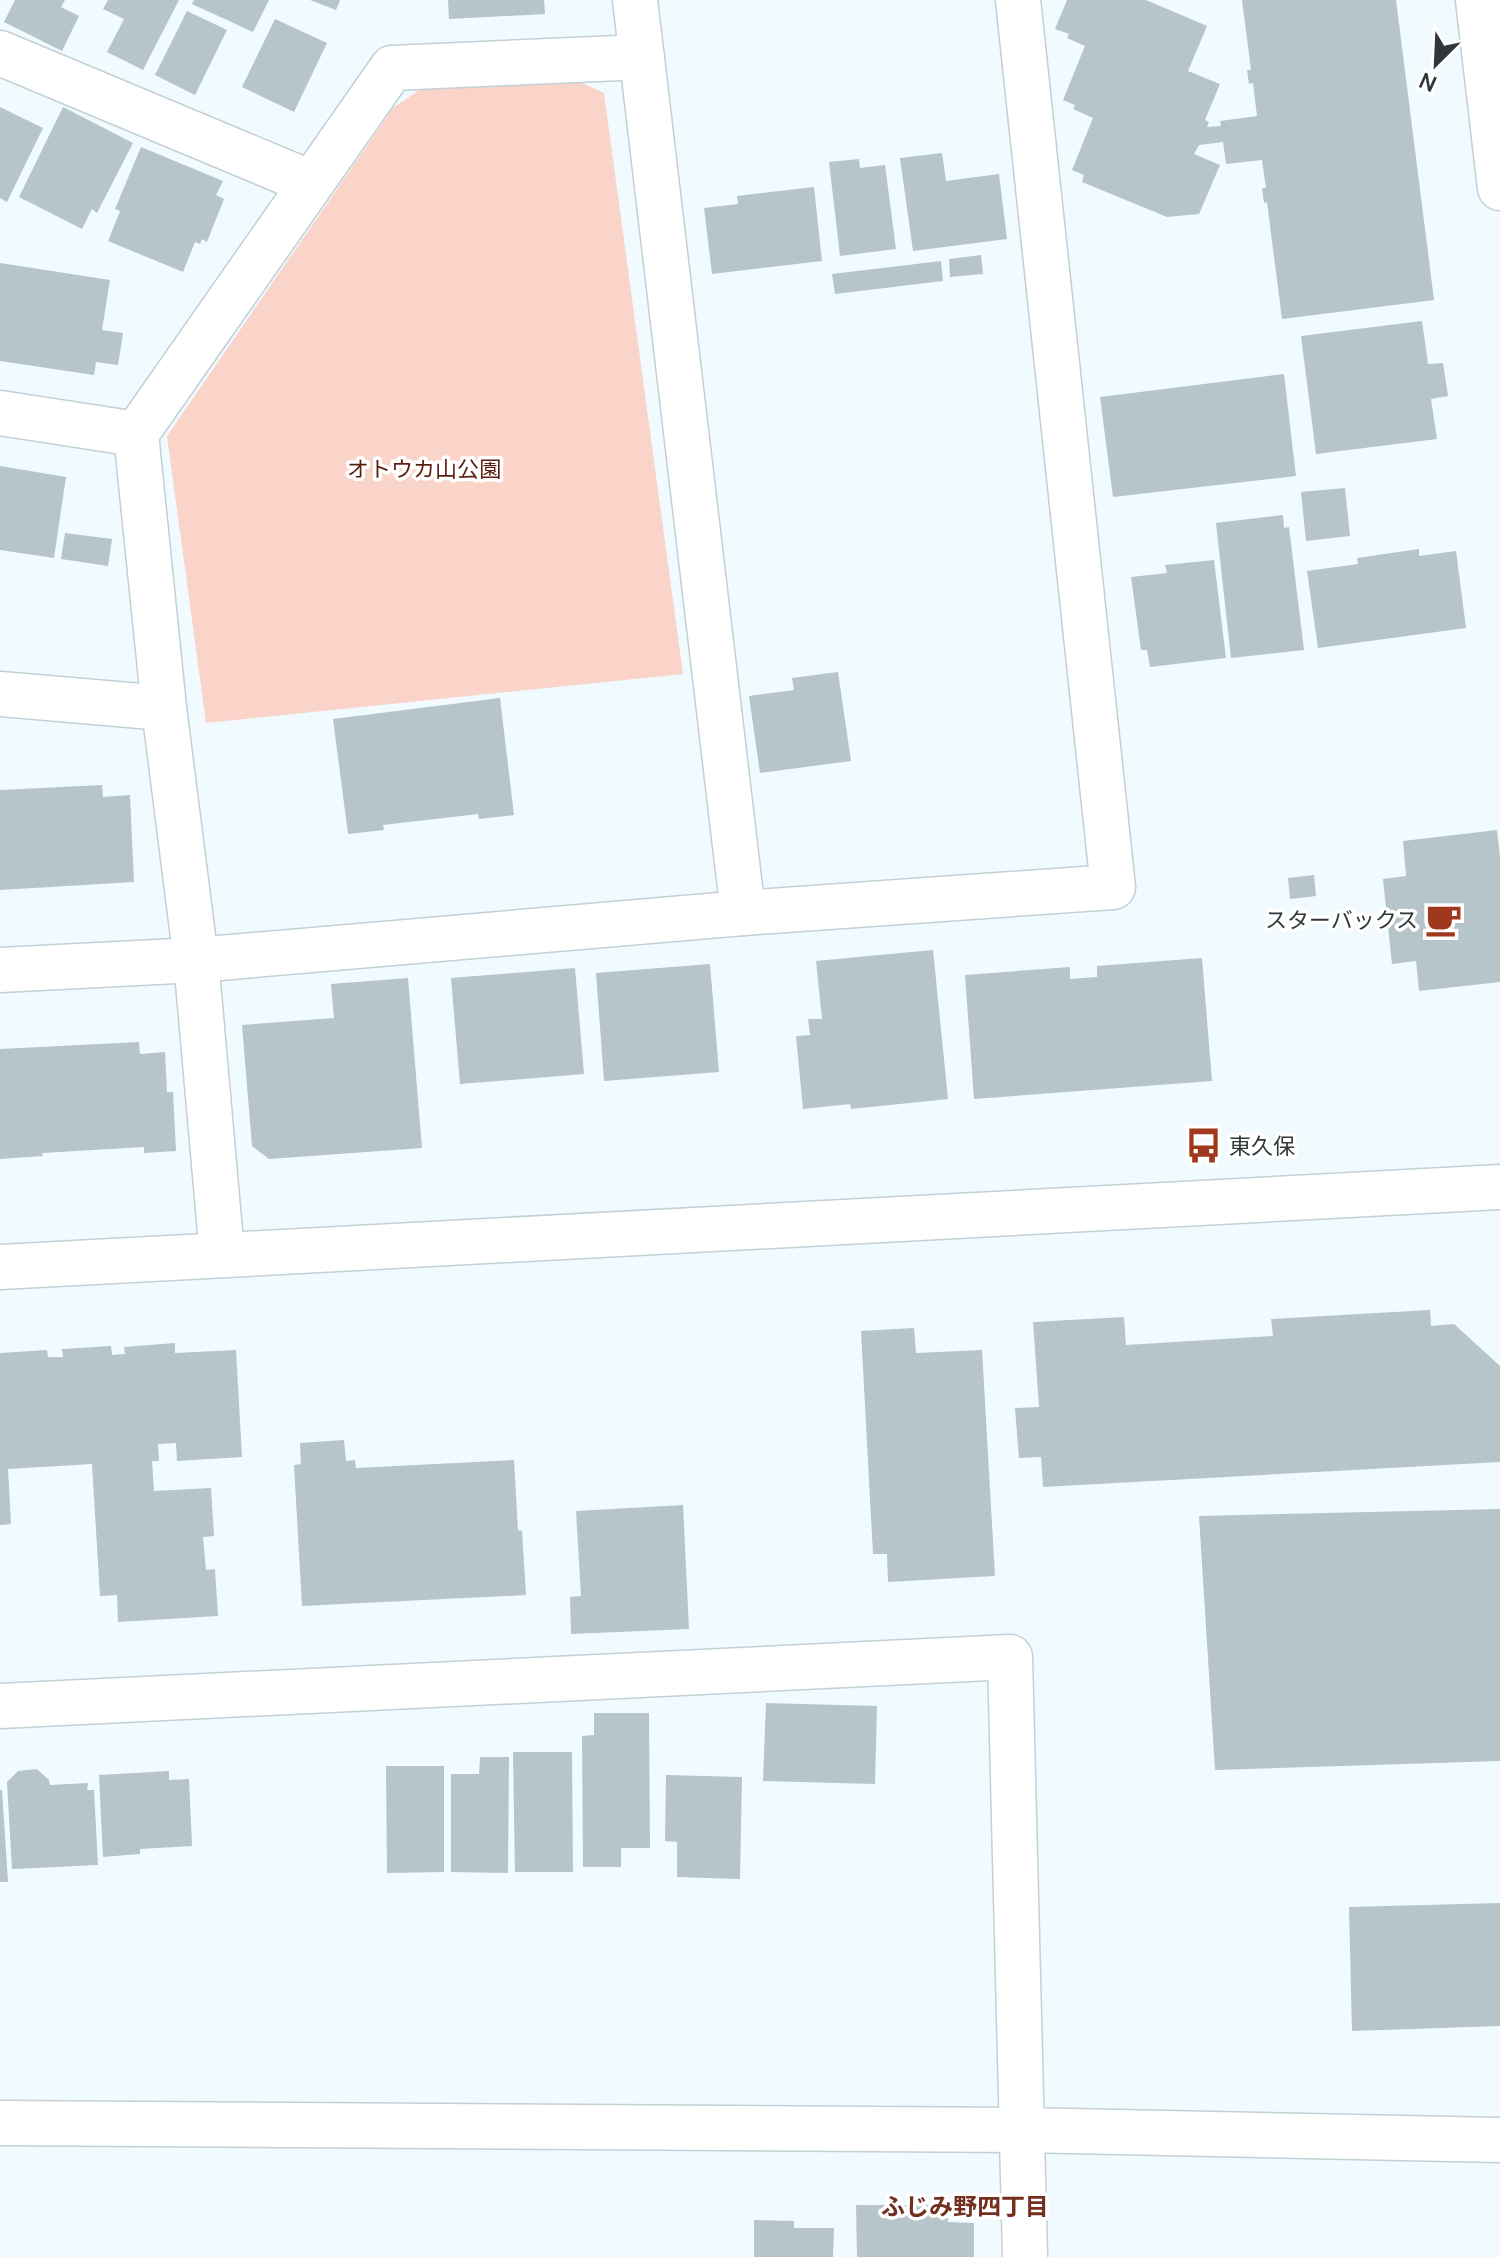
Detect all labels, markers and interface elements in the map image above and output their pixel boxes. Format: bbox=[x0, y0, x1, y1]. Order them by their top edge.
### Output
north arrow bbox=[1396, 24, 1476, 104]
text: N bbox=[1415, 65, 1441, 99]
park label: オトウカ山公園 bbox=[347, 454, 501, 484]
cafe icon: スターバックス bbox=[1425, 901, 1463, 939]
place label: スターバックス bbox=[1265, 905, 1418, 935]
bus stop icon: 東久保 bbox=[1184, 1127, 1222, 1165]
place label: 東久保 bbox=[1229, 1131, 1295, 1161]
district label: ふじみ野四丁目 bbox=[881, 2189, 1049, 2222]

